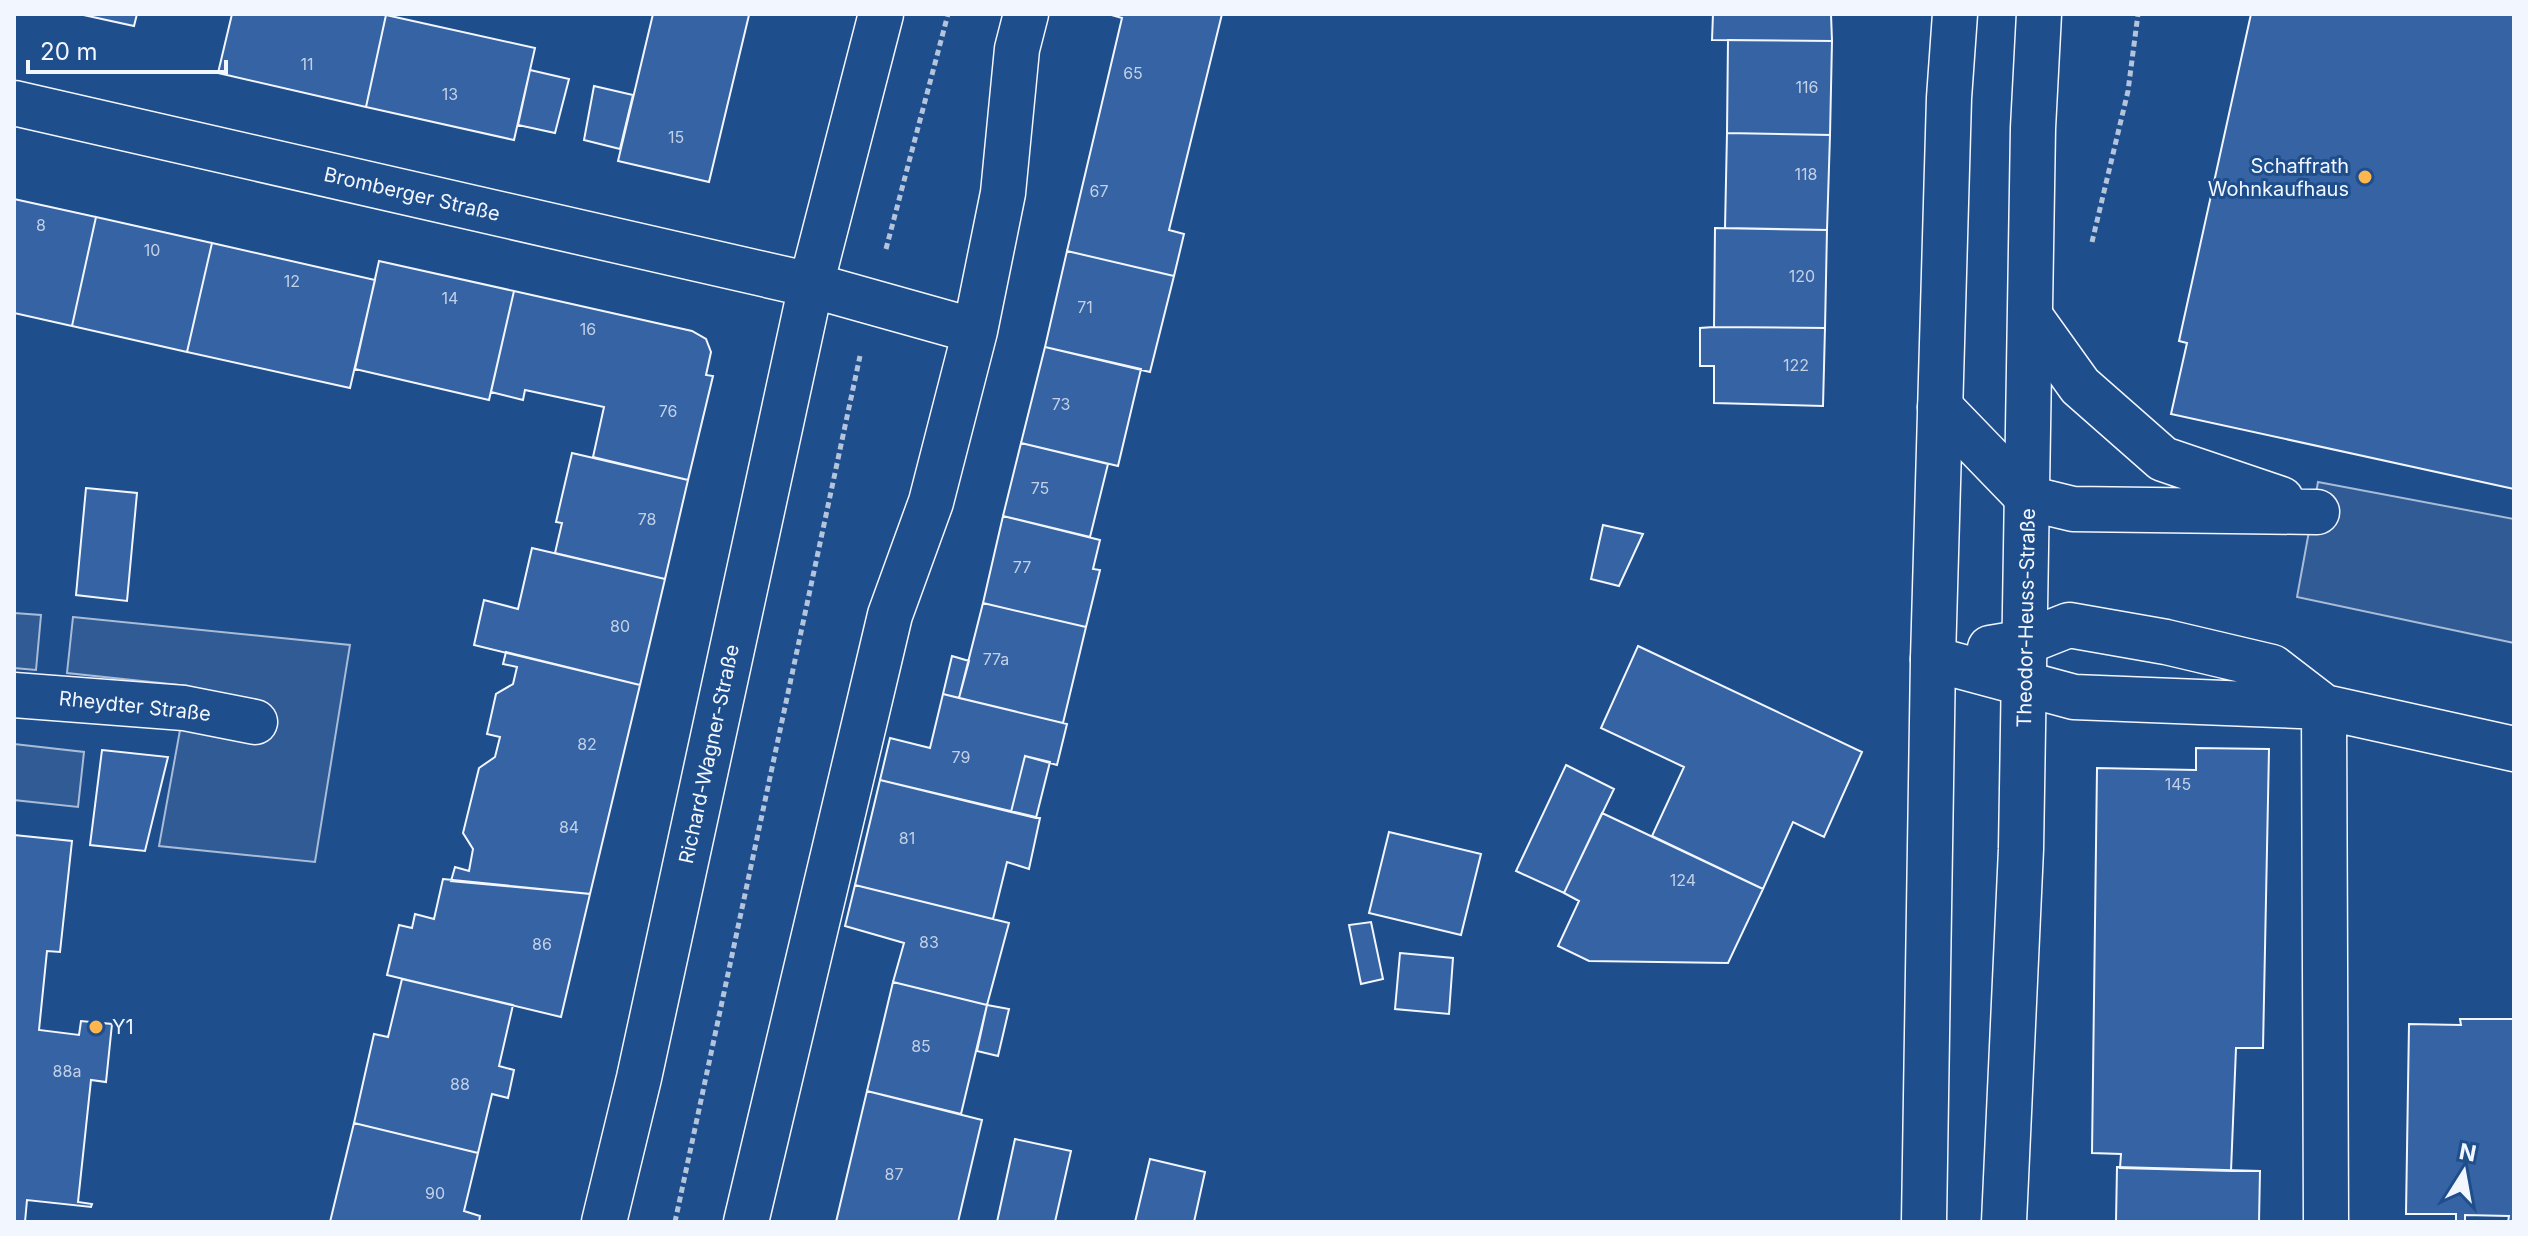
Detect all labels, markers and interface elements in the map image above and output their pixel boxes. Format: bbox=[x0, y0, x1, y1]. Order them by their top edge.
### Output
scale bar bbox=[28, 24, 226, 74]
text: 20 m bbox=[40, 37, 98, 66]
house number: 11 bbox=[300, 54, 314, 74]
house number: 65 bbox=[1123, 63, 1143, 83]
house number: 116 bbox=[1796, 77, 1818, 97]
house number: 13 bbox=[442, 84, 458, 104]
house number: 15 bbox=[668, 127, 684, 147]
place label: Schaffrath Wohnkaufhaus bbox=[2208, 154, 2349, 201]
street label: Bromberger Straße bbox=[322, 162, 502, 226]
house number: 118 bbox=[1795, 164, 1817, 184]
marker: Schaffrath Wohnkaufhaus bbox=[2356, 168, 2374, 186]
house number: 67 bbox=[1090, 181, 1108, 201]
house number: 8 bbox=[36, 215, 46, 235]
house number: 10 bbox=[144, 240, 160, 260]
house number: 120 bbox=[1789, 266, 1815, 286]
house number: 12 bbox=[284, 271, 300, 291]
house number: 14 bbox=[442, 288, 458, 308]
house number: 71 bbox=[1077, 297, 1093, 317]
house number: 16 bbox=[580, 319, 596, 339]
house number: 122 bbox=[1783, 355, 1809, 375]
house number: 73 bbox=[1052, 394, 1070, 414]
house number: 76 bbox=[659, 401, 677, 421]
house number: 75 bbox=[1031, 478, 1049, 498]
street label: Theodor-Heuss-Straße bbox=[2012, 508, 2040, 728]
house number: 78 bbox=[638, 509, 656, 529]
house number: 77 bbox=[1013, 557, 1031, 577]
house number: 80 bbox=[610, 616, 630, 636]
street label: Richard-Wagner-Straße bbox=[674, 642, 744, 866]
house number: 77a bbox=[983, 649, 1009, 669]
street label: Rheydter Straße bbox=[58, 686, 212, 726]
house number: 82 bbox=[577, 734, 597, 754]
house number: 79 bbox=[952, 747, 970, 767]
house number: 145 bbox=[2165, 774, 2191, 794]
house number: 84 bbox=[559, 817, 579, 837]
house number: 81 bbox=[899, 828, 915, 848]
house number: 124 bbox=[1670, 870, 1696, 890]
house number: 83 bbox=[919, 932, 939, 952]
house number: 86 bbox=[532, 934, 552, 954]
place label: Y1 bbox=[112, 1015, 134, 1039]
marker: Y1 bbox=[87, 1018, 105, 1036]
house number: 85 bbox=[911, 1036, 931, 1056]
house number: 88a bbox=[53, 1061, 81, 1081]
house number: 88 bbox=[450, 1074, 470, 1094]
north arrow bbox=[2424, 1132, 2504, 1212]
text: N bbox=[2457, 1138, 2479, 1167]
house number: 87 bbox=[885, 1164, 903, 1184]
house number: 90 bbox=[425, 1183, 445, 1203]

